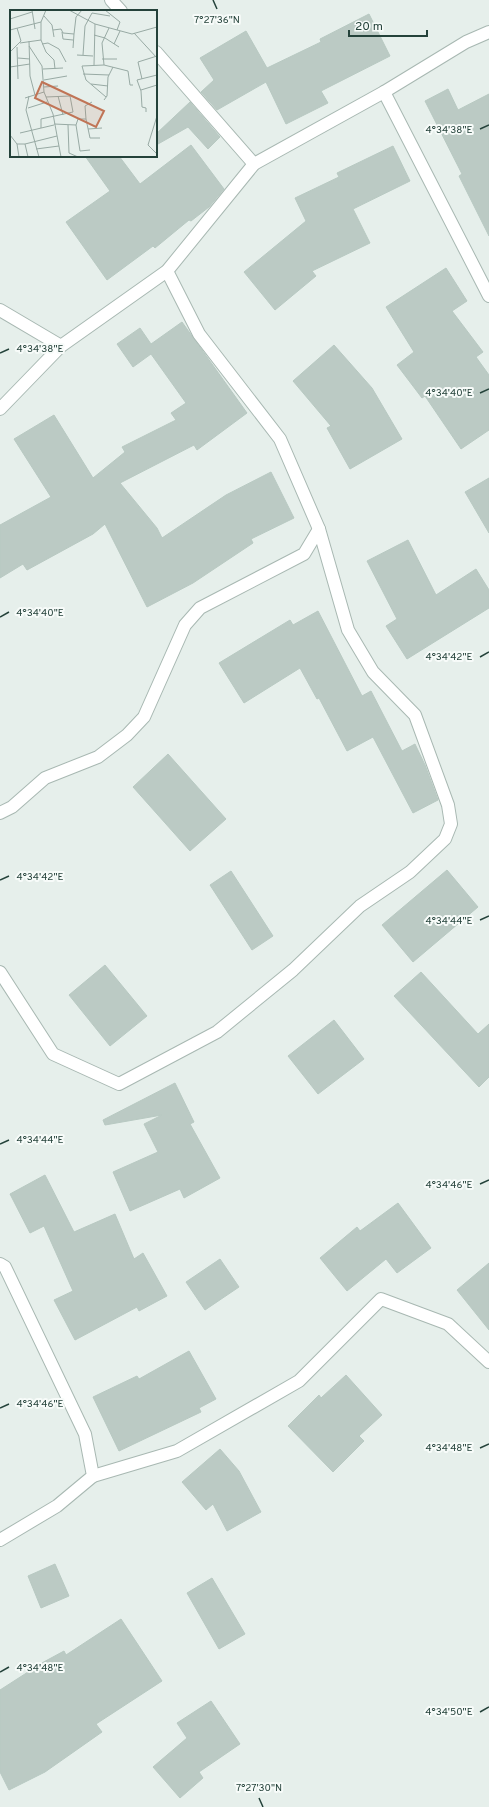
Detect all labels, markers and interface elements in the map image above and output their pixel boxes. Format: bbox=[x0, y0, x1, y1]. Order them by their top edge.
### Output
inset map bbox=[10, 10, 157, 157]
scale bar bbox=[349, 12, 427, 38]
text: 7°27'36"N bbox=[194, 14, 240, 27]
text: 20 m bbox=[355, 19, 383, 35]
text: 4°34'38"E bbox=[426, 124, 472, 137]
text: 4°34'38"E bbox=[17, 343, 63, 356]
text: 4°34'40"E bbox=[425, 387, 473, 400]
text: 4°34'40"E bbox=[16, 607, 64, 620]
text: 4°34'42"E bbox=[425, 651, 473, 664]
text: 4°34'42"E bbox=[16, 871, 64, 884]
text: 4°34'44"E bbox=[425, 915, 473, 928]
text: 4°34'44"E bbox=[16, 1134, 64, 1147]
text: 4°34'46"E bbox=[426, 1179, 472, 1192]
text: 4°34'46"E bbox=[17, 1398, 63, 1411]
text: 4°34'48"E bbox=[425, 1442, 473, 1455]
text: 4°34'48"E bbox=[16, 1662, 64, 1675]
text: 4°34'50"E bbox=[425, 1706, 473, 1719]
text: 7°27'30"N bbox=[236, 1782, 282, 1795]

